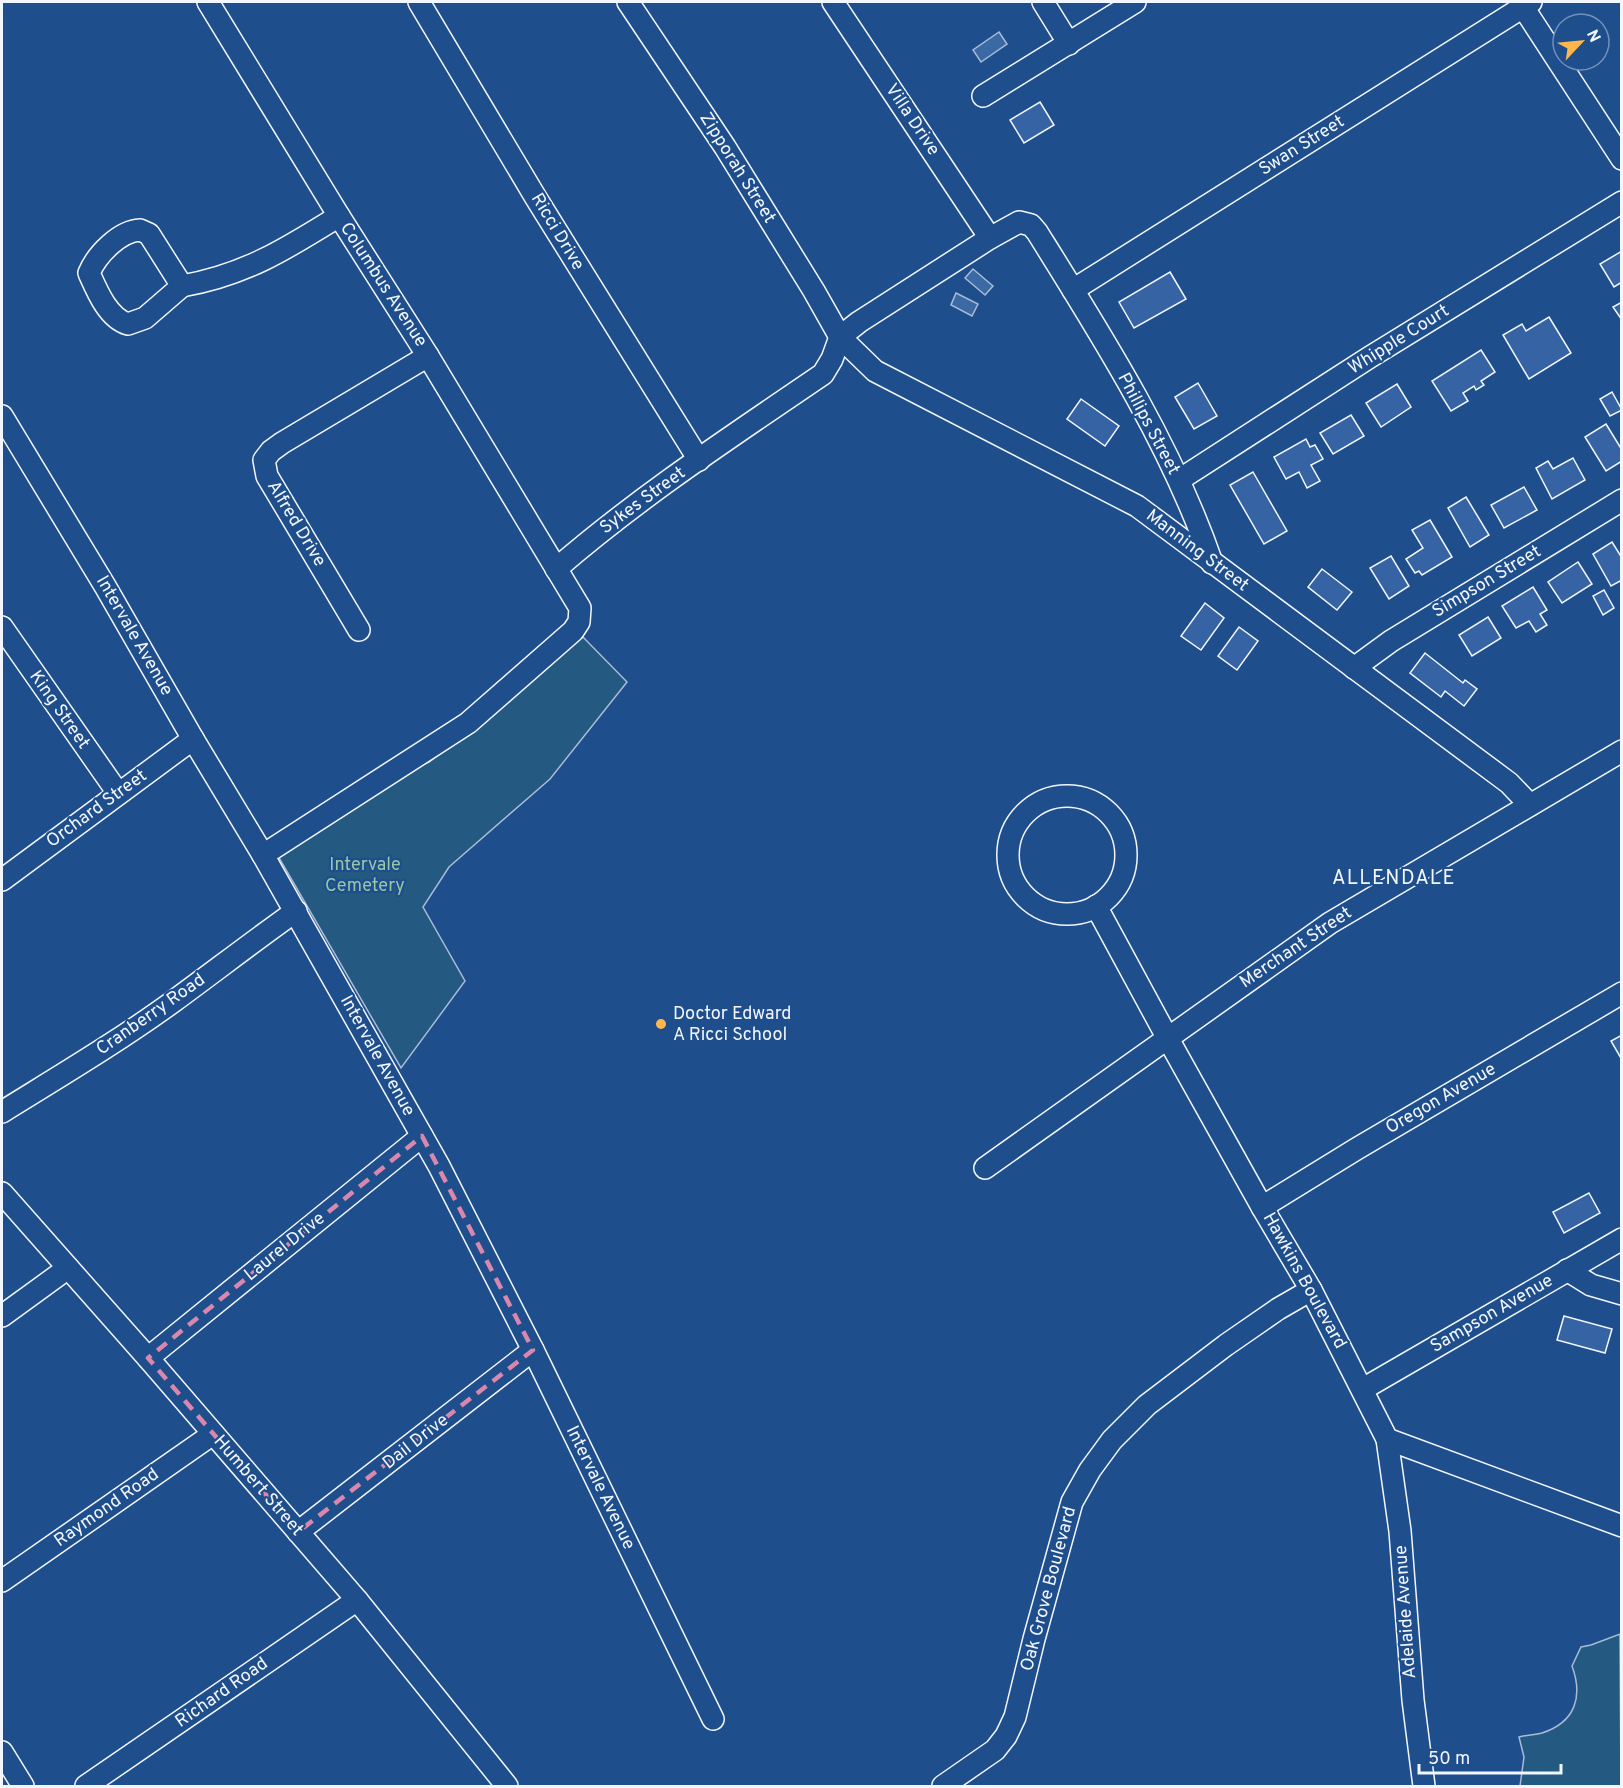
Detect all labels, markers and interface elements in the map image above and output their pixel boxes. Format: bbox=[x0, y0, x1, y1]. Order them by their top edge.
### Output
north arrow bbox=[1551, 12, 1611, 72]
text: N bbox=[1581, 27, 1604, 46]
street label: Villa Drive bbox=[880, 80, 944, 160]
street label: Zipporah Street bbox=[694, 108, 780, 228]
street label: Swan Street bbox=[1255, 111, 1349, 181]
street label: Ricci Drive bbox=[525, 189, 589, 275]
street label: Columbus Avenue bbox=[334, 218, 432, 352]
street label: Whipple Court bbox=[1344, 300, 1454, 380]
street label: Phillips Street bbox=[1111, 369, 1185, 479]
street label: Sykes Street bbox=[596, 462, 690, 540]
street label: Alfred Drive bbox=[261, 477, 331, 571]
street label: Manning Street bbox=[1141, 505, 1253, 597]
street label: Simpson Street bbox=[1428, 540, 1546, 624]
street label: Intervale Avenue bbox=[90, 572, 178, 700]
street label: King Street bbox=[24, 666, 94, 754]
street label: Orchard Street bbox=[42, 765, 152, 853]
park label: Intervale Cemetery bbox=[325, 854, 405, 898]
district label: ALLENDALE bbox=[1332, 866, 1456, 892]
street label: Merchant Street bbox=[1236, 902, 1356, 994]
street label: Cranberry Road bbox=[92, 969, 210, 1061]
street label: Intervale Avenue bbox=[334, 991, 420, 1121]
place label: Doctor Edward A Ricci School bbox=[673, 1003, 791, 1047]
marker: Doctor Edward A Ricci School bbox=[654, 1017, 668, 1031]
street label: Oregon Avenue bbox=[1382, 1058, 1500, 1140]
street label: Laurel Drive bbox=[240, 1207, 330, 1287]
street label: Hawkins Boulevard bbox=[1257, 1209, 1351, 1353]
street label: Sampson Avenue bbox=[1426, 1270, 1558, 1358]
street label: Dail Drive bbox=[378, 1409, 454, 1475]
street label: Intervale Avenue bbox=[560, 1422, 640, 1554]
street label: Humbert Street bbox=[208, 1431, 308, 1541]
street label: Raymond Road bbox=[50, 1463, 164, 1553]
street label: Oak Grove Boulevard bbox=[1016, 1504, 1082, 1674]
street label: Adelaide Avenue bbox=[1390, 1544, 1422, 1680]
street label: Richard Road bbox=[171, 1653, 273, 1733]
scale bar bbox=[1419, 1737, 1562, 1775]
text: 50 m bbox=[1428, 1748, 1470, 1771]

